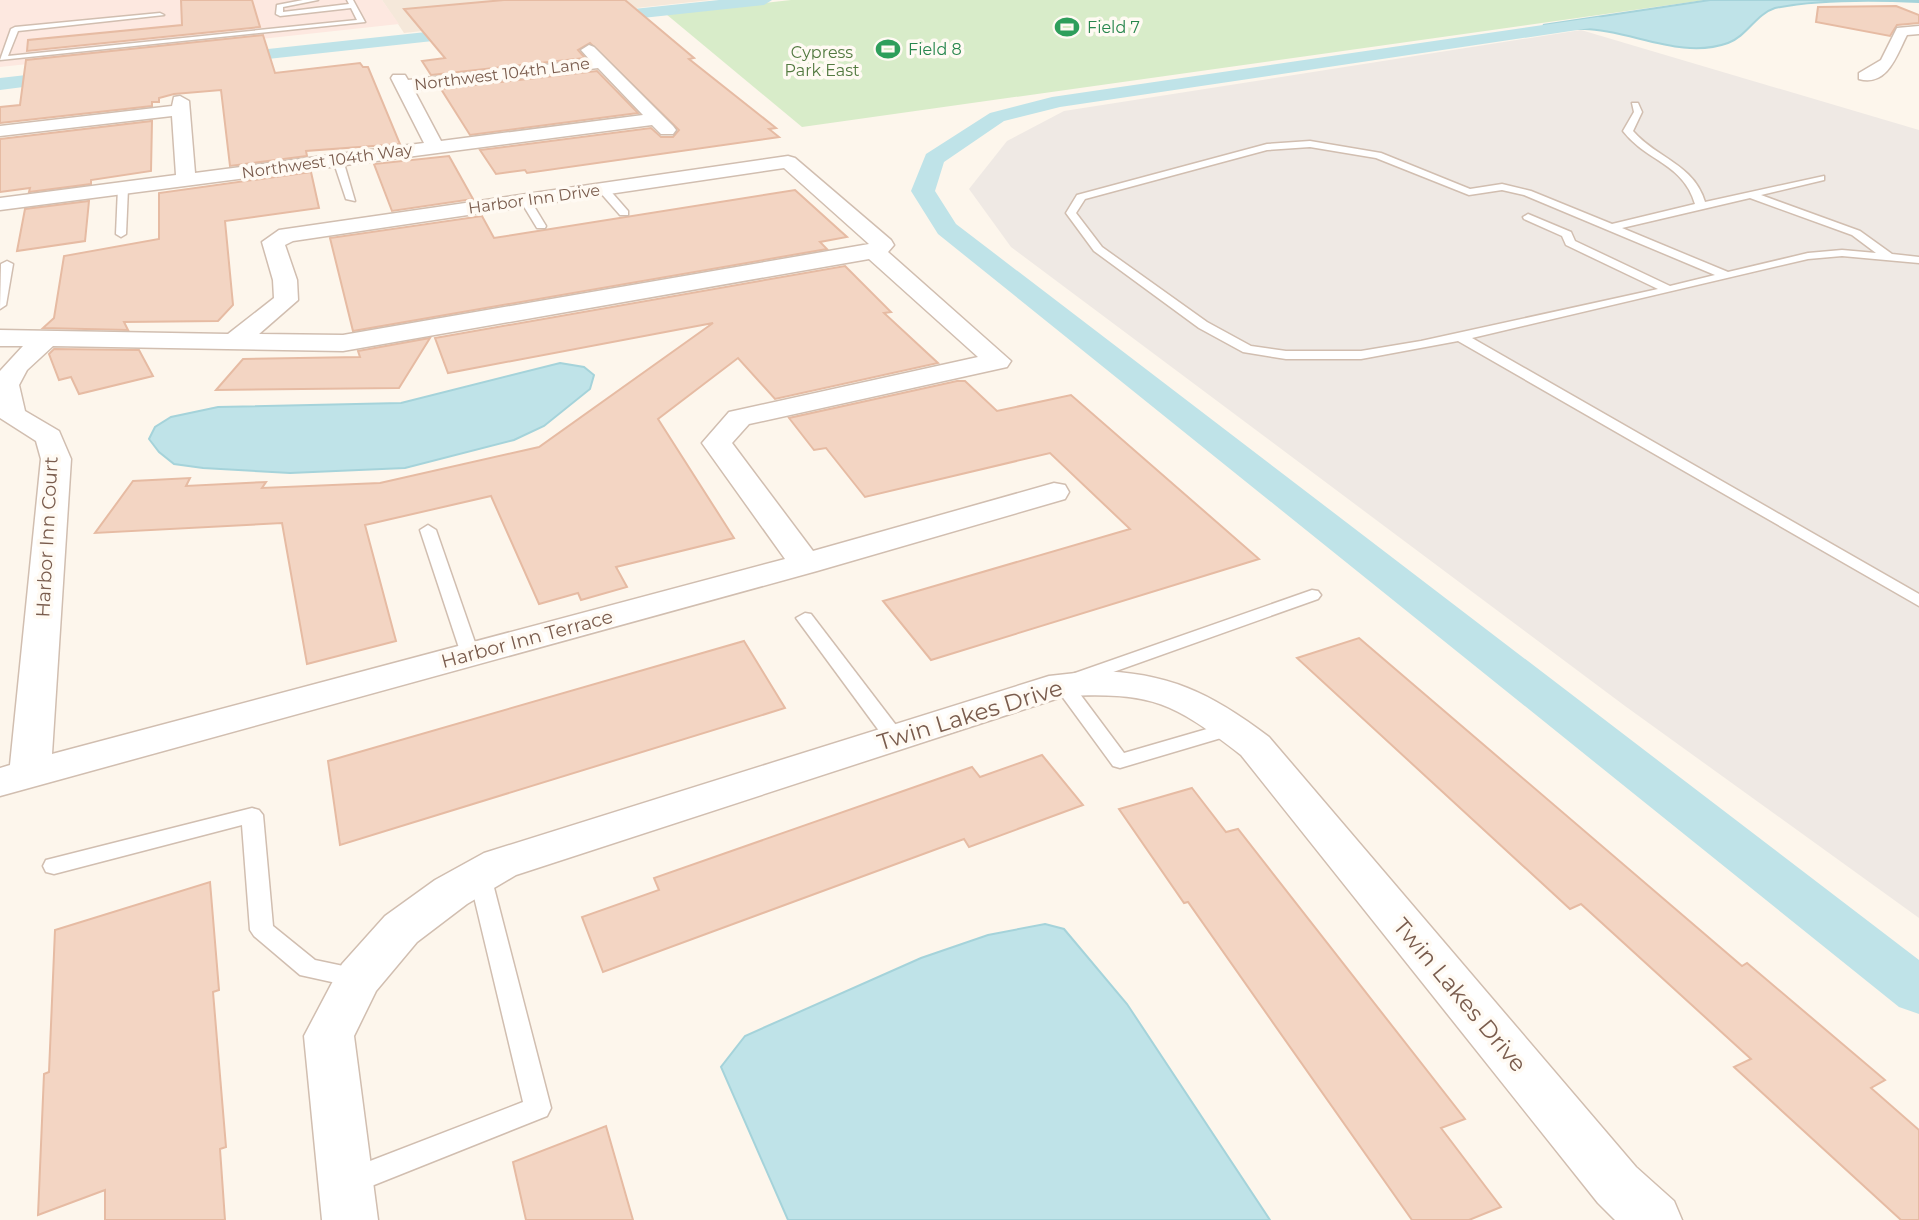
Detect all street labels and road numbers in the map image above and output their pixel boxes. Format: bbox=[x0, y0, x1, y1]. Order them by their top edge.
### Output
street label: Northwest 104th Lane bbox=[413, 54, 591, 94]
street label: Northwest 104th Way bbox=[241, 140, 414, 182]
street label: Harbor Inn Drive bbox=[467, 180, 601, 218]
street label: Harbor Inn Court bbox=[31, 456, 63, 618]
street label: Harbor Inn Terrace bbox=[439, 605, 615, 673]
street label: Twin Lakes Drive bbox=[874, 674, 1066, 756]
street label: Twin Lakes Drive bbox=[1388, 912, 1532, 1078]

